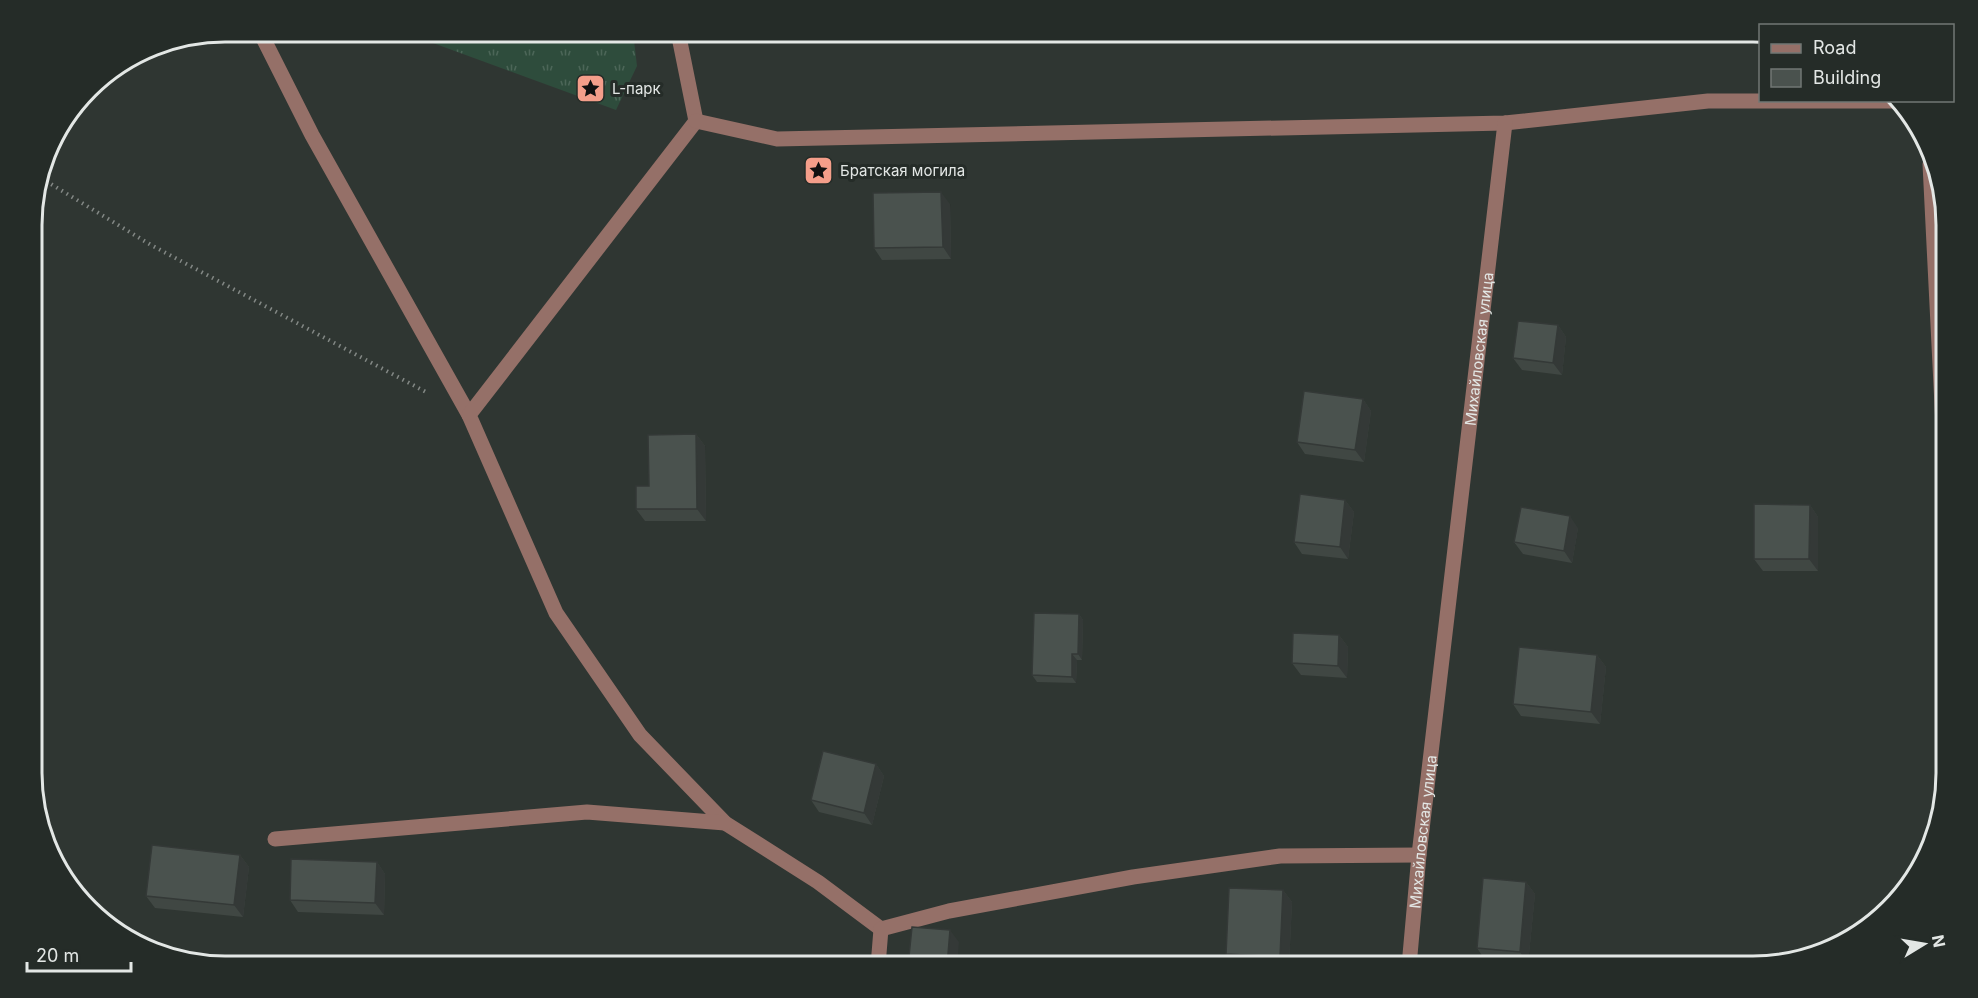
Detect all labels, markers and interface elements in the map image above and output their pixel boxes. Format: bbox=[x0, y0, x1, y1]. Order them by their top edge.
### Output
legend bbox=[1759, 24, 1954, 102]
text: Road bbox=[1813, 37, 1856, 58]
text: Building bbox=[1813, 67, 1881, 88]
place icon: L-парк bbox=[575, 72, 607, 104]
place label: L-парк bbox=[612, 79, 661, 98]
place icon: Братская могила bbox=[803, 154, 835, 186]
place label: Братская могила bbox=[840, 161, 965, 180]
street label: Михайловская улица bbox=[1460, 271, 1497, 427]
street label: Михайловская улица bbox=[1405, 754, 1440, 909]
north arrow bbox=[1894, 914, 1954, 974]
text: N bbox=[1928, 933, 1950, 949]
scale bar bbox=[27, 935, 130, 973]
text: 20 m bbox=[36, 945, 79, 966]

